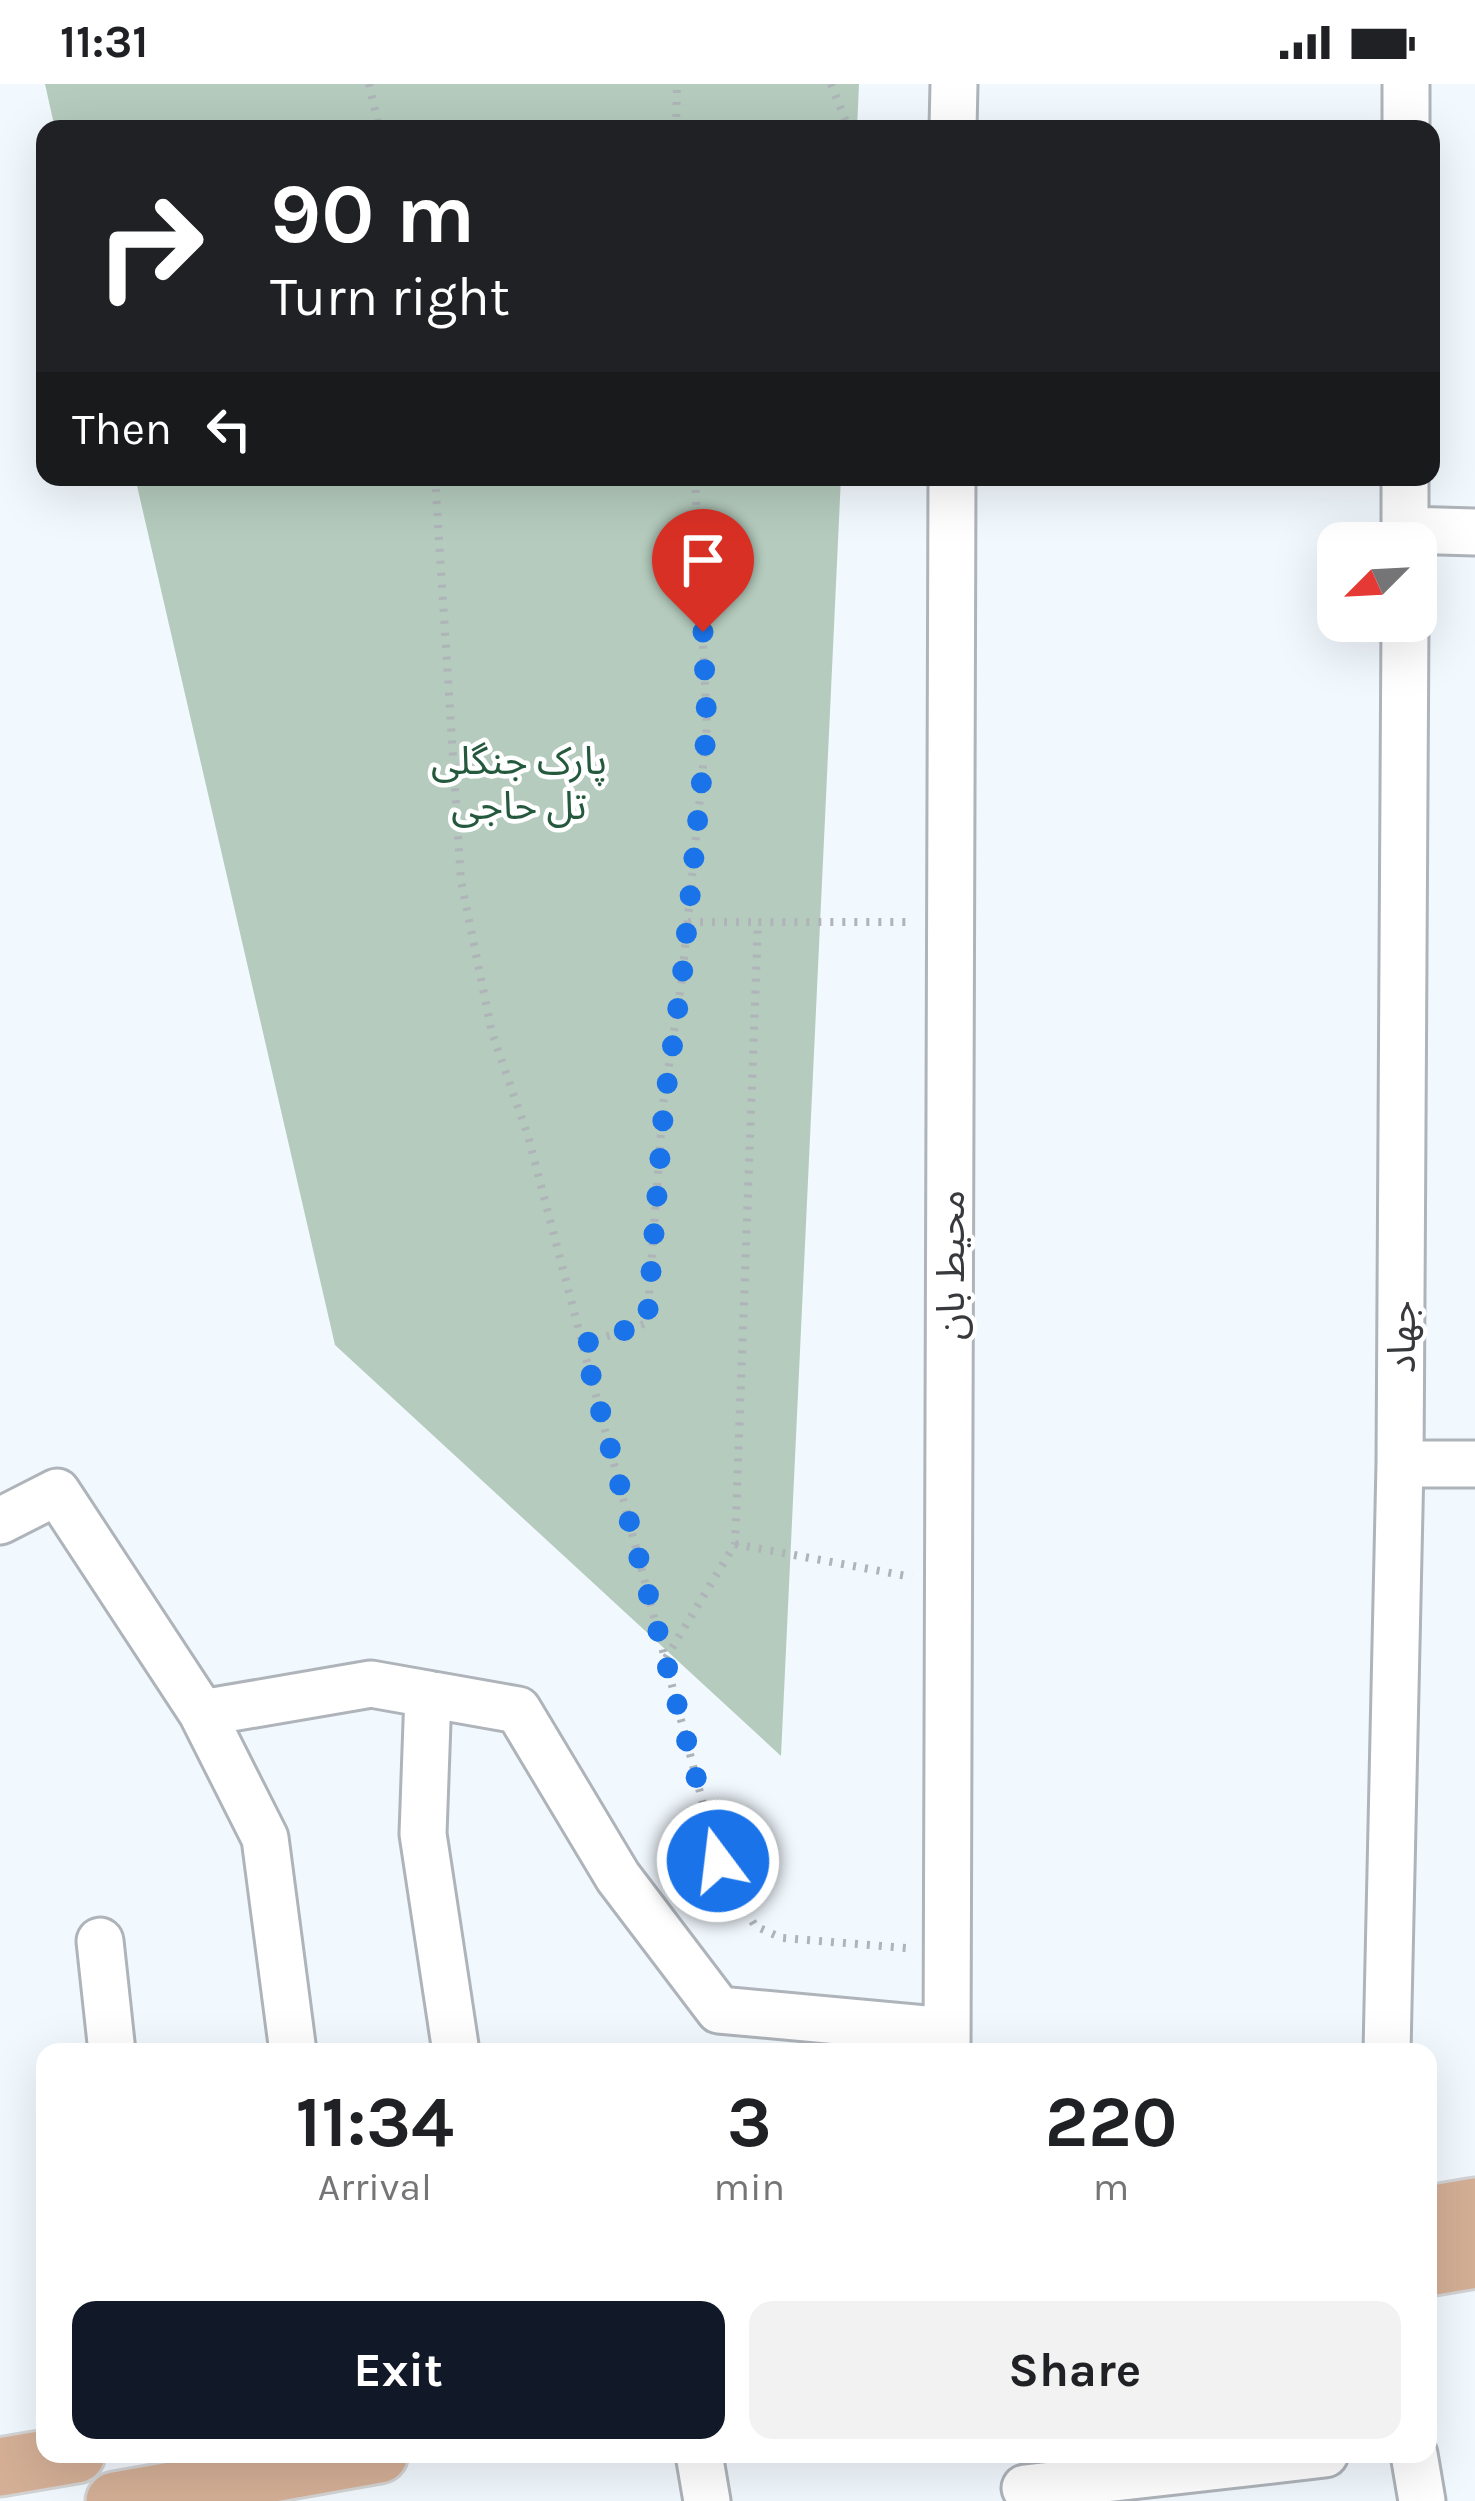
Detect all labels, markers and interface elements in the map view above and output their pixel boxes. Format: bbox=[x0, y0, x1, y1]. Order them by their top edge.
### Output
text: 11:31 bbox=[60, 16, 148, 68]
text: 90 m bbox=[270, 165, 475, 263]
icon: right bbox=[72, 168, 228, 324]
text: Turn right bbox=[270, 265, 510, 329]
icon: left bbox=[196, 396, 262, 462]
text: Then bbox=[72, 403, 172, 455]
pin bbox=[652, 509, 754, 632]
north arrow bbox=[1317, 522, 1437, 642]
map controls bbox=[1317, 522, 1437, 642]
icon: arrive bbox=[670, 527, 736, 593]
park label: پارک جنگلی تل حاجی bbox=[431, 738, 607, 829]
street label: محیط بان bbox=[928, 1190, 974, 1340]
street label: جهاد bbox=[1379, 1301, 1425, 1373]
position arrow bbox=[655, 1798, 781, 1924]
text: 11:34 bbox=[296, 2080, 454, 2164]
text: 3 bbox=[727, 2080, 772, 2164]
text: 220 bbox=[1045, 2080, 1177, 2164]
text: Arrival bbox=[318, 2164, 432, 2210]
text: min bbox=[714, 2164, 785, 2210]
text: m bbox=[1093, 2164, 1129, 2210]
button: Exit bbox=[72, 2301, 725, 2439]
button: Share bbox=[749, 2301, 1401, 2439]

